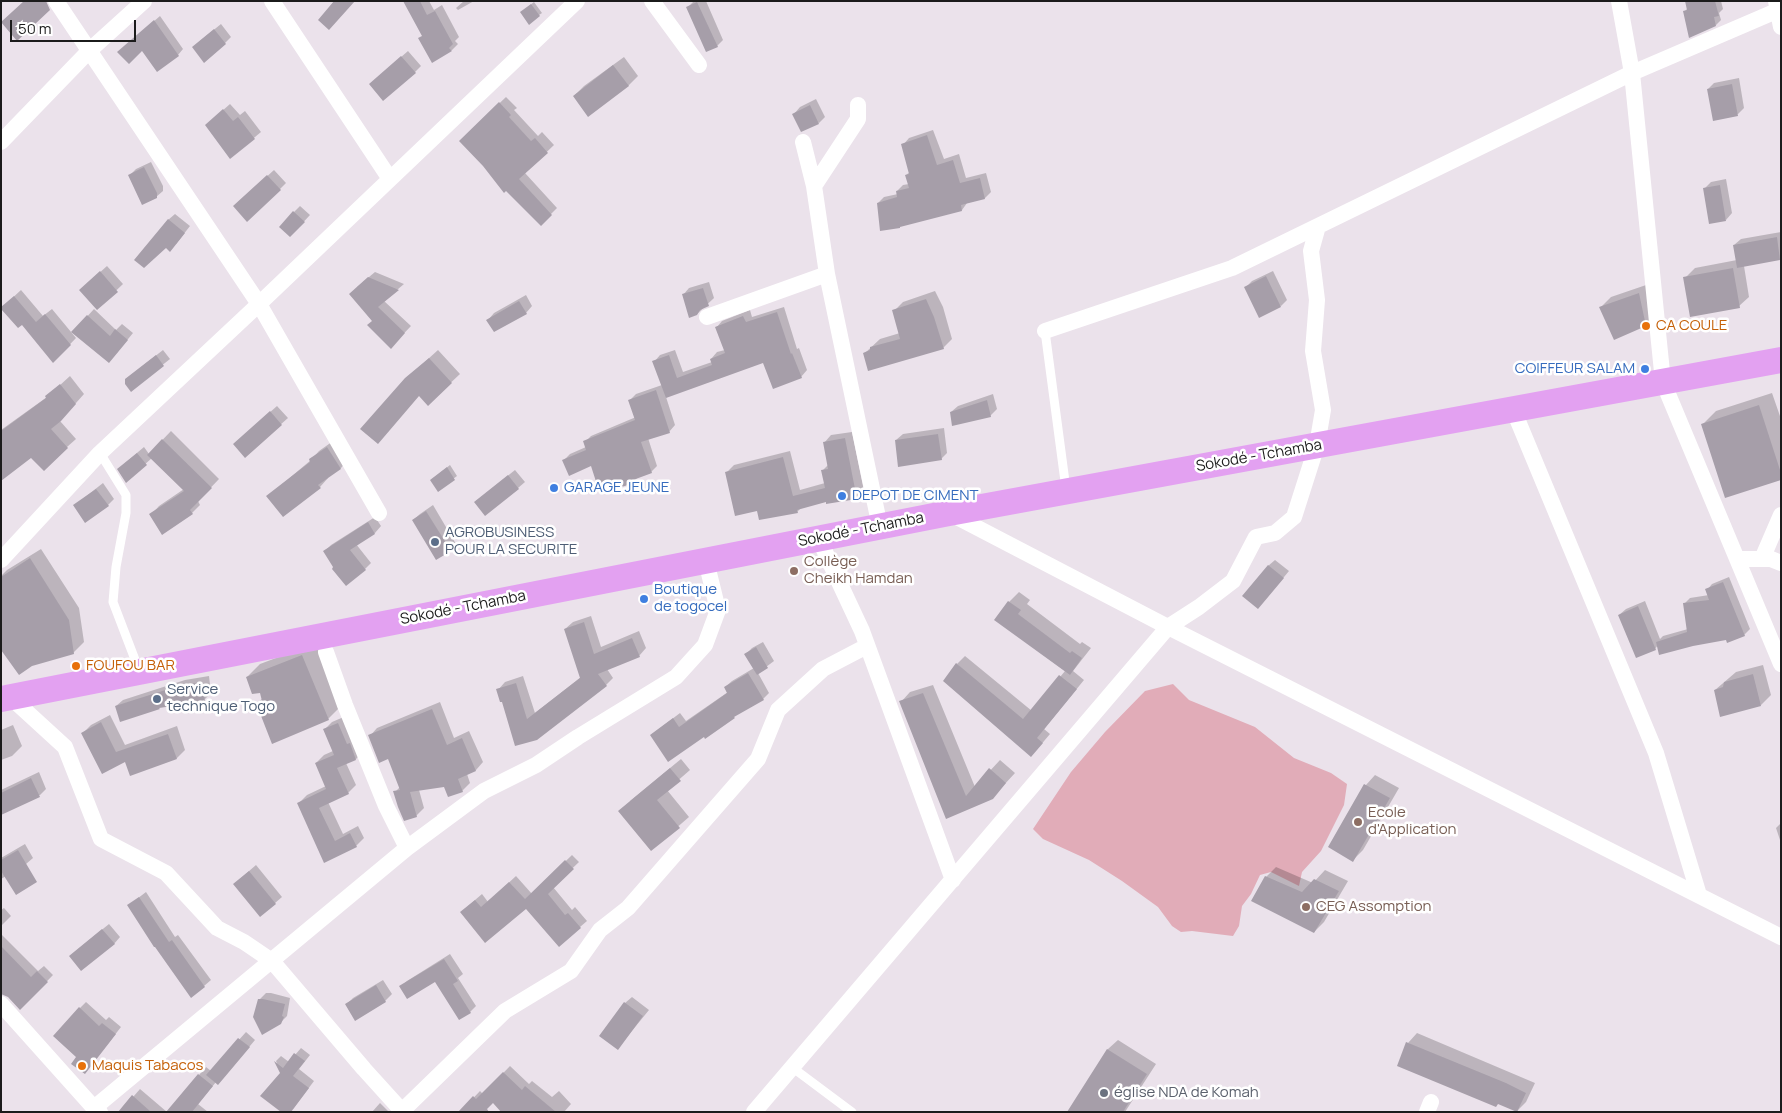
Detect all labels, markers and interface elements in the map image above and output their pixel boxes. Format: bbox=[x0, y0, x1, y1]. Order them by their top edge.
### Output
scale bar bbox=[12, 10, 139, 42]
text: 50 m bbox=[18, 18, 52, 39]
place label: CA COULE bbox=[1656, 317, 1727, 335]
marker: CA COULE bbox=[1640, 320, 1652, 332]
place label: COIFFEUR SALAM bbox=[1515, 360, 1635, 378]
marker: COIFFEUR SALAM bbox=[1639, 363, 1651, 375]
street label: Sokodé - Tchamba bbox=[1195, 436, 1323, 476]
place label: GARAGE JEUNE bbox=[564, 479, 669, 497]
marker: GARAGE JEUNE bbox=[548, 482, 560, 494]
place label: DEPOT DE CIMENT bbox=[852, 487, 978, 505]
marker: DEPOT DE CIMENT bbox=[836, 490, 848, 502]
street label: Sokodé - Tchamba bbox=[797, 509, 925, 551]
place label: AGROBUSINESS POUR LA SECURITE bbox=[445, 524, 577, 559]
marker: AGROBUSINESS POUR LA SECURITE bbox=[429, 536, 441, 548]
place label: Collège Cheikh Hamdan bbox=[804, 553, 913, 588]
marker: Collège Cheikh Hamdan bbox=[788, 565, 800, 577]
place label: Boutique de togocel bbox=[654, 581, 727, 616]
street label: Sokodé - Tchamba bbox=[399, 587, 527, 629]
marker: Boutique de togocel bbox=[638, 593, 650, 605]
place label: FOUFOU BAR bbox=[86, 657, 175, 675]
marker: FOUFOU BAR bbox=[70, 660, 82, 672]
place label: Service technique Togo bbox=[167, 681, 275, 716]
marker: Service technique Togo bbox=[151, 693, 163, 705]
place label: Ecole d'Application bbox=[1368, 804, 1456, 839]
marker: Ecole d'Application bbox=[1352, 816, 1364, 828]
place label: CEG Assomption bbox=[1316, 898, 1431, 916]
marker: CEG Assomption bbox=[1300, 901, 1312, 913]
place label: Maquis Tabacos bbox=[92, 1057, 203, 1075]
marker: Maquis Tabacos bbox=[76, 1060, 88, 1072]
place label: église NDA de Komah bbox=[1114, 1084, 1259, 1102]
marker: église NDA de Komah bbox=[1098, 1087, 1110, 1099]

